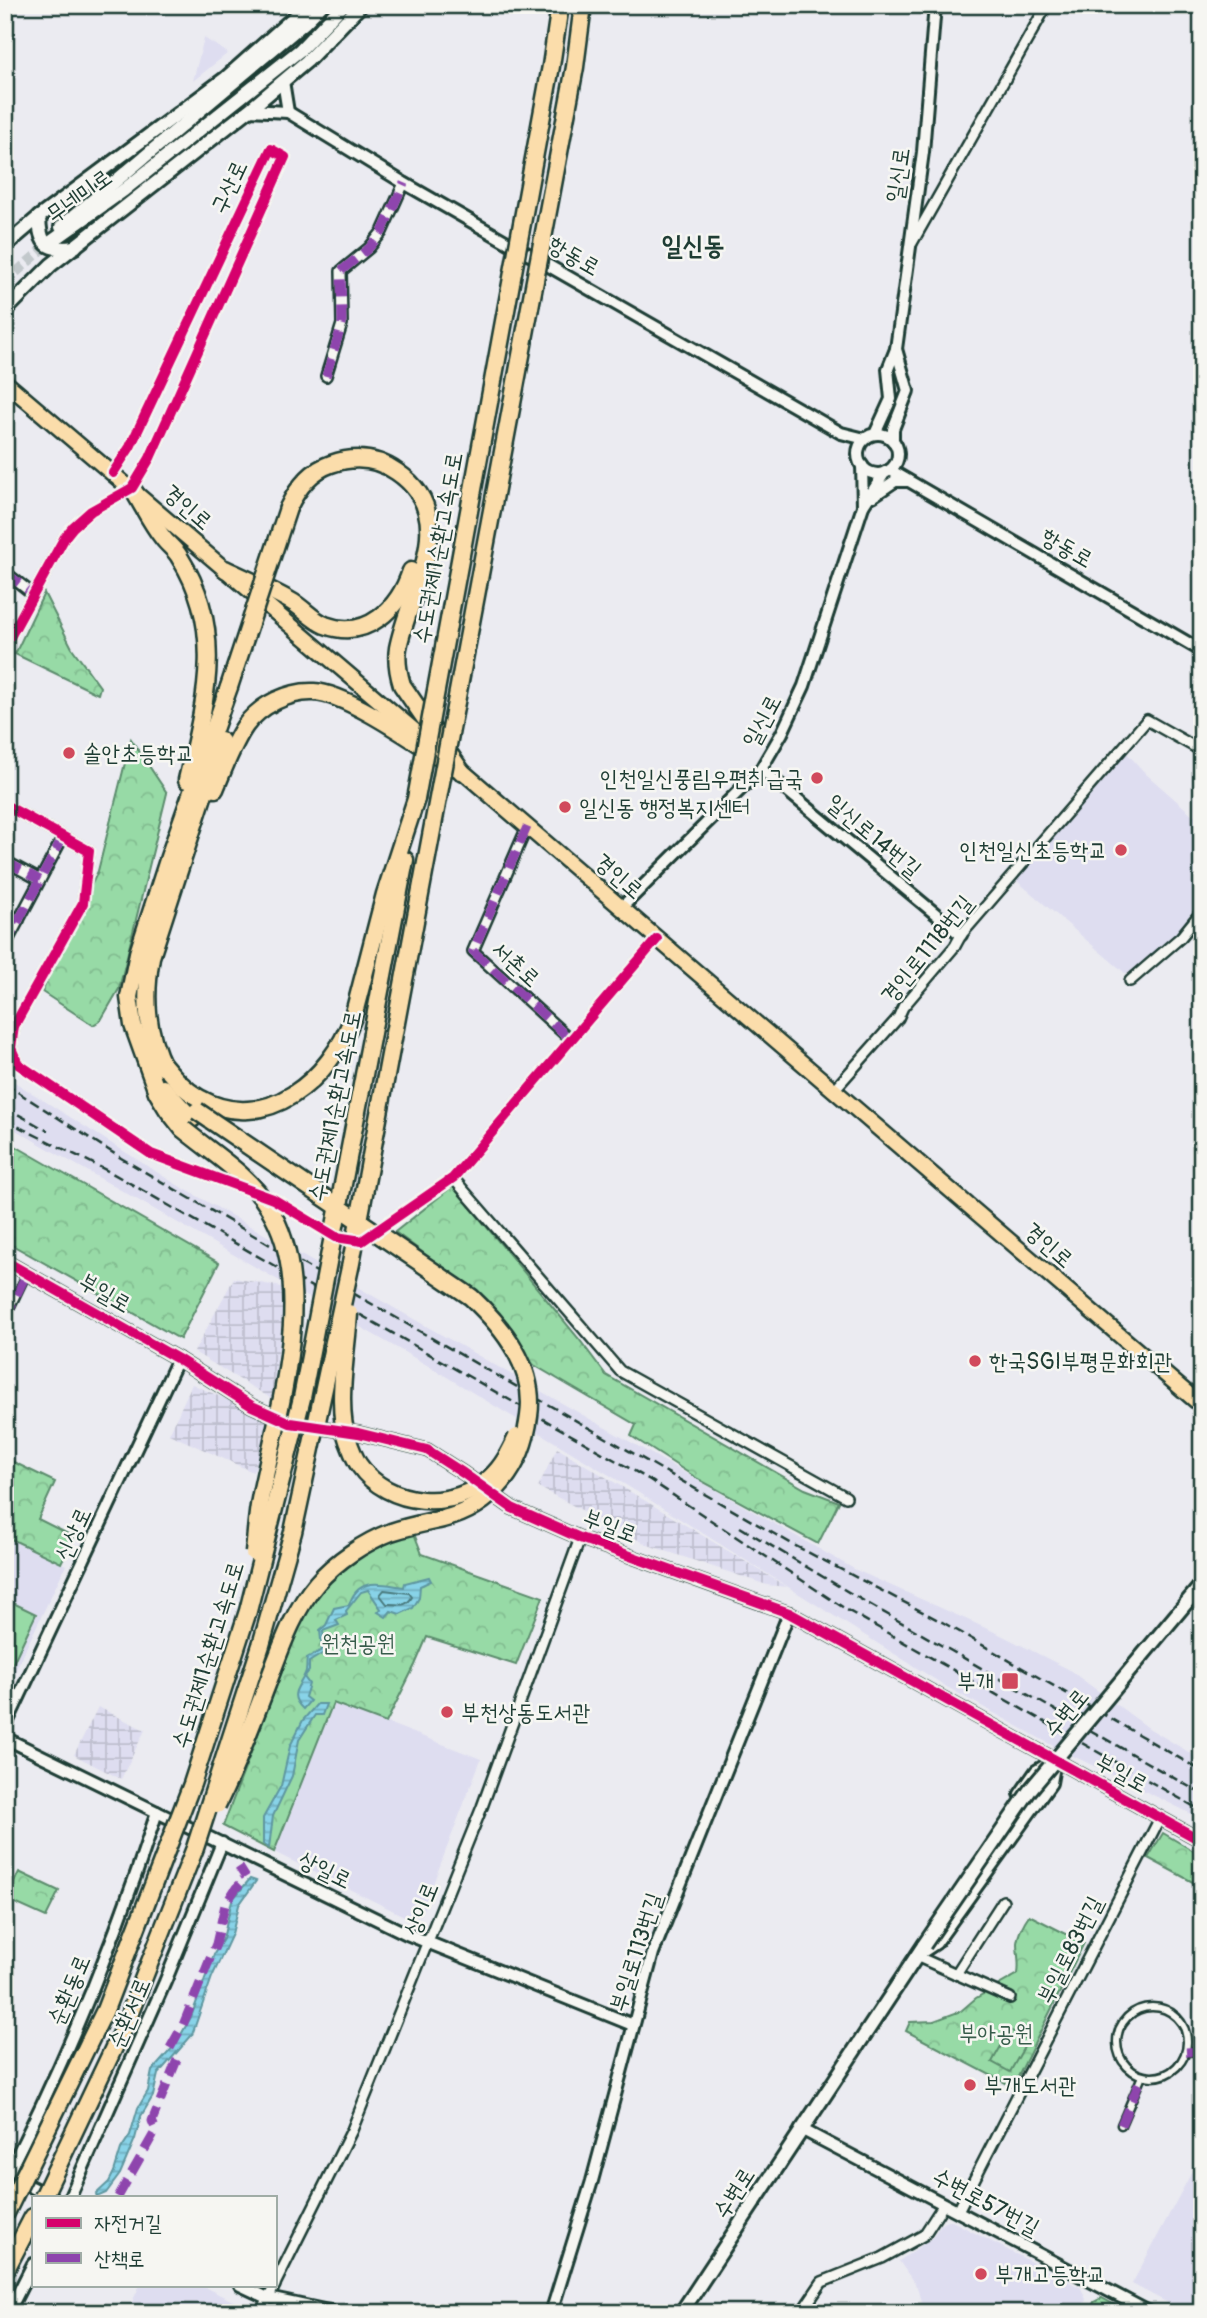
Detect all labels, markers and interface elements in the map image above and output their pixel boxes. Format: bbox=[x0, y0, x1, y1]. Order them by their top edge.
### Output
street label: 일신로 bbox=[880, 145, 916, 205]
street label: 구산로 bbox=[204, 156, 254, 218]
street label: 무네미로 bbox=[41, 163, 117, 229]
street label: 항동로 bbox=[543, 230, 605, 282]
district label: 일신동 bbox=[662, 230, 724, 262]
street label: 수도권제1순환고속도로 bbox=[407, 450, 469, 646]
street label: 경인로 bbox=[158, 478, 218, 536]
street label: 항동로 bbox=[1036, 522, 1098, 574]
street label: 일신로 bbox=[736, 690, 788, 752]
place label: 솔안초등학교 bbox=[83, 739, 194, 768]
marker: 솔안초등학교 bbox=[61, 745, 77, 761]
place label: 인천일신풍림우편취급국 bbox=[599, 764, 803, 793]
marker: 인천일신풍림우편취급국 bbox=[809, 770, 825, 786]
street label: 일신로14번길 bbox=[821, 788, 927, 884]
place label: 일신동 행정복지센터 bbox=[579, 793, 751, 822]
marker: 일신동 행정복지센터 bbox=[557, 799, 573, 815]
place label: 인천일신초등학교 bbox=[959, 836, 1107, 865]
marker: 인천일신초등학교 bbox=[1113, 842, 1129, 858]
street label: 경인로 bbox=[589, 847, 649, 905]
street label: 경인로1118번길 bbox=[874, 889, 980, 1009]
street label: 서촌로 bbox=[486, 935, 546, 993]
street label: 수도권제1순환고속도로 bbox=[302, 1008, 368, 1204]
street label: 경인로 bbox=[1019, 1216, 1079, 1274]
street label: 부일로 bbox=[74, 1267, 136, 1319]
place label: 한국SGI부평문화회관 bbox=[989, 1347, 1172, 1376]
marker: 한국SGI부평문화회관 bbox=[967, 1353, 983, 1369]
street label: 신상로 bbox=[48, 1503, 98, 1565]
street label: 부일로 bbox=[579, 1503, 641, 1549]
street label: 수도권제1순환고속도로 bbox=[166, 1558, 250, 1752]
park label: 원천공원 bbox=[321, 1629, 395, 1658]
place label: 부개 bbox=[957, 1667, 994, 1696]
marker: 부개 bbox=[1000, 1671, 1020, 1691]
street label: 수변로 bbox=[1037, 1682, 1095, 1744]
place label: 부천상동도서관 bbox=[461, 1698, 591, 1727]
marker: 부천상동도서관 bbox=[439, 1704, 455, 1720]
street label: 부일로 bbox=[1091, 1747, 1153, 1799]
street label: 상일로 bbox=[294, 1845, 356, 1895]
street label: 상이로 bbox=[397, 1878, 445, 1940]
street label: 부일로113번길 bbox=[603, 1889, 669, 2015]
street label: 부일로83번길 bbox=[1031, 1891, 1109, 2009]
street label: 순환동로 bbox=[41, 1950, 97, 2030]
street label: 순환서로 bbox=[101, 1973, 157, 2053]
park label: 부아공원 bbox=[959, 2019, 1033, 2048]
place label: 부개도서관 bbox=[984, 2071, 1077, 2100]
marker: 부개도서관 bbox=[962, 2077, 978, 2093]
street label: 수변로 bbox=[707, 2162, 761, 2224]
street label: 수변로57번길 bbox=[927, 2162, 1045, 2242]
legend bbox=[32, 2196, 276, 2286]
text: 자전거길 bbox=[94, 2210, 162, 2237]
text: 산책로 bbox=[94, 2246, 145, 2273]
place label: 부개고등학교 bbox=[995, 2260, 1106, 2289]
marker: 부개고등학교 bbox=[973, 2266, 989, 2282]

